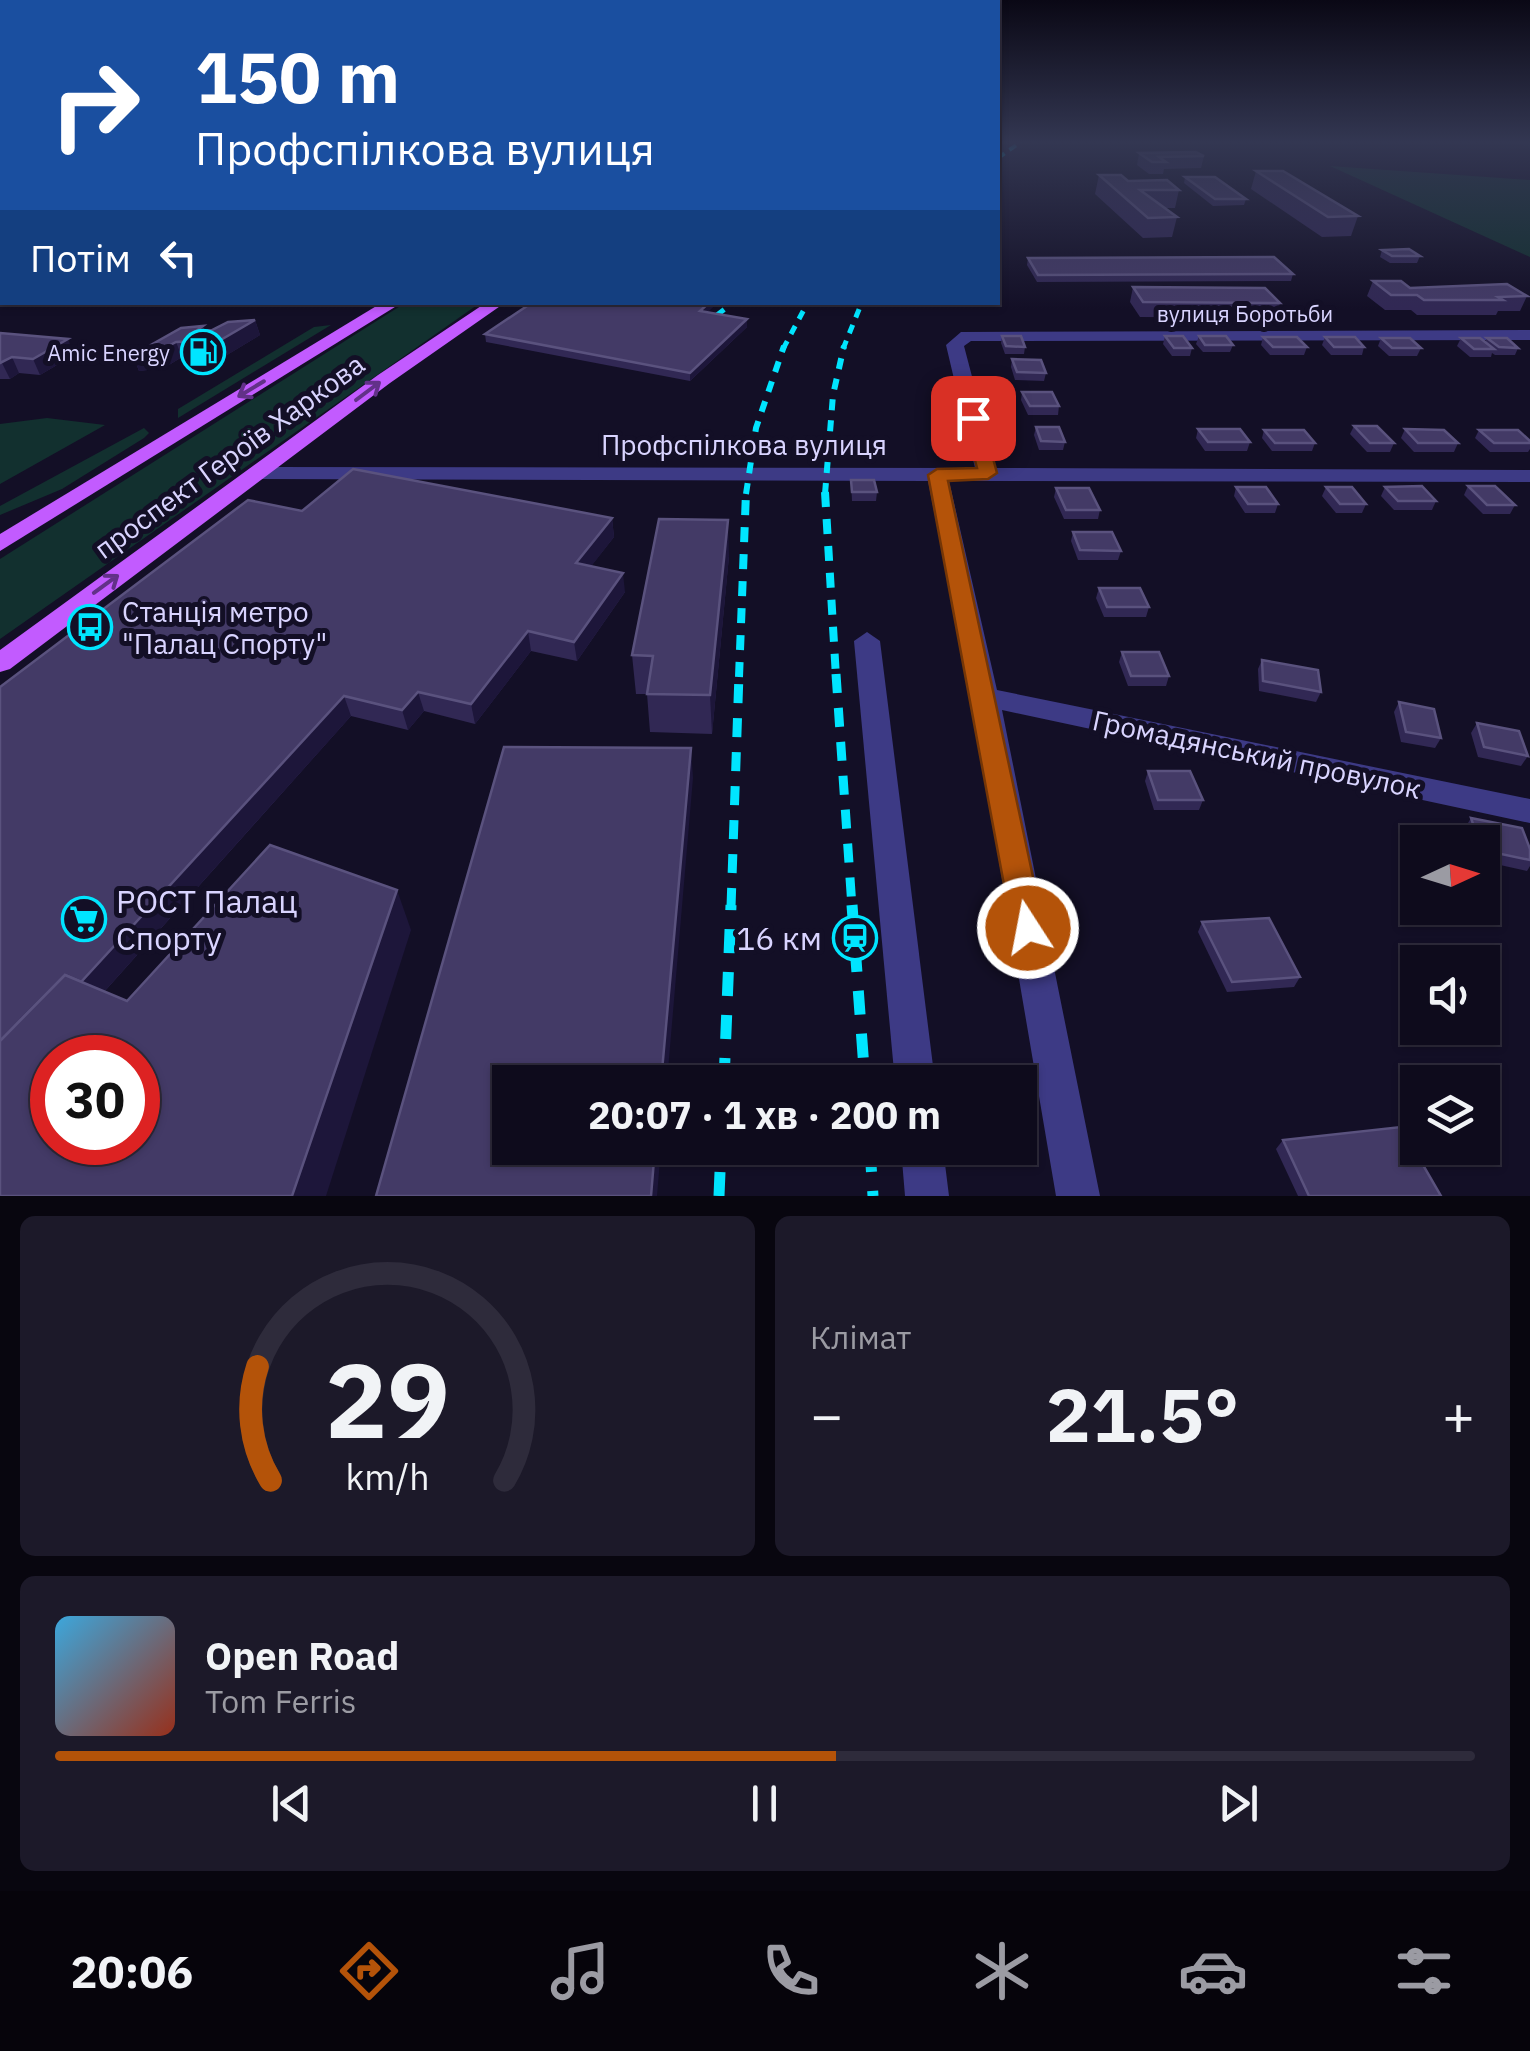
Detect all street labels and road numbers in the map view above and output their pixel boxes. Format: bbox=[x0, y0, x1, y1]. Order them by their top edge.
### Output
street label: вулиця Боротьби bbox=[1157, 299, 1333, 328]
street label: проспект Героїв Харкова bbox=[86, 345, 372, 567]
street label: Профспілкова вулиця bbox=[601, 426, 887, 463]
street label: Громадянський провулок bbox=[1089, 701, 1425, 807]

